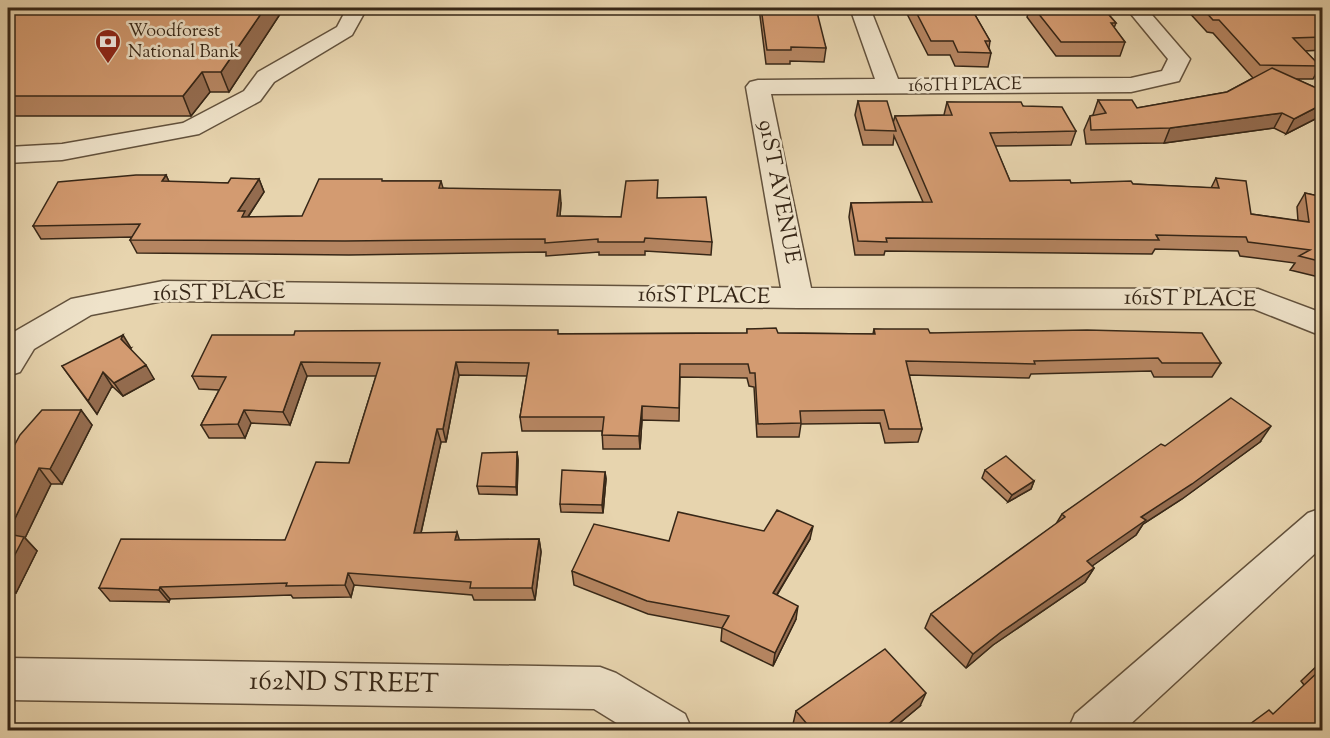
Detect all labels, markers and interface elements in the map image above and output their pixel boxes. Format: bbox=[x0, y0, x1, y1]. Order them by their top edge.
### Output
place label: Woodforest National Bank bbox=[128, 19, 239, 66]
bank icon: Woodforest National Bank bbox=[93, 27, 123, 65]
street label: 160TH PLACE bbox=[908, 72, 1022, 100]
street label: 91ST AVENUE bbox=[748, 117, 808, 267]
street label: 161ST PLACE bbox=[153, 277, 285, 311]
street label: 161ST PLACE bbox=[638, 280, 770, 314]
street label: 161ST PLACE bbox=[1124, 283, 1256, 317]
street label: 162ND STREET bbox=[249, 663, 439, 705]

